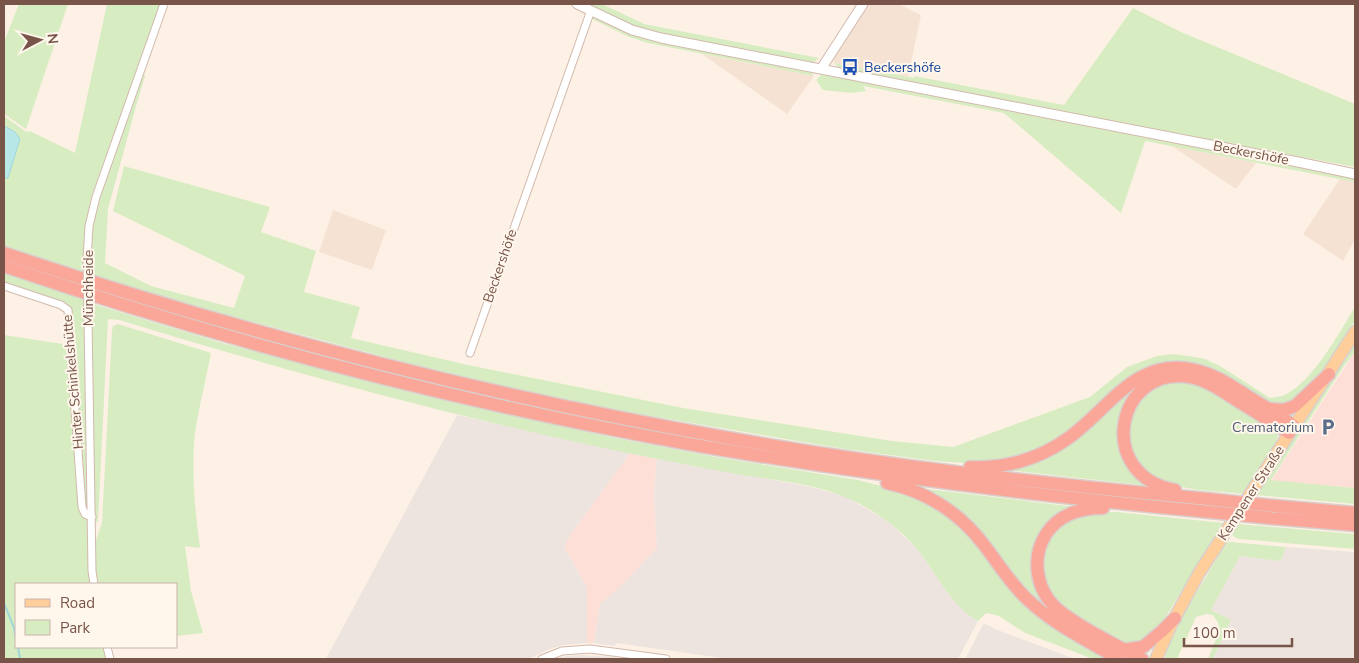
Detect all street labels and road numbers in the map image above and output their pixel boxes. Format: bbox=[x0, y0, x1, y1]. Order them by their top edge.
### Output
street label: Beckershöfe bbox=[1211, 136, 1291, 170]
street label: Beckershöfe bbox=[478, 227, 522, 305]
street label: Münchheide bbox=[79, 250, 98, 326]
street label: Hinter Schinkelshütte bbox=[58, 314, 88, 450]
street label: Kempener Straße bbox=[1213, 442, 1289, 544]

